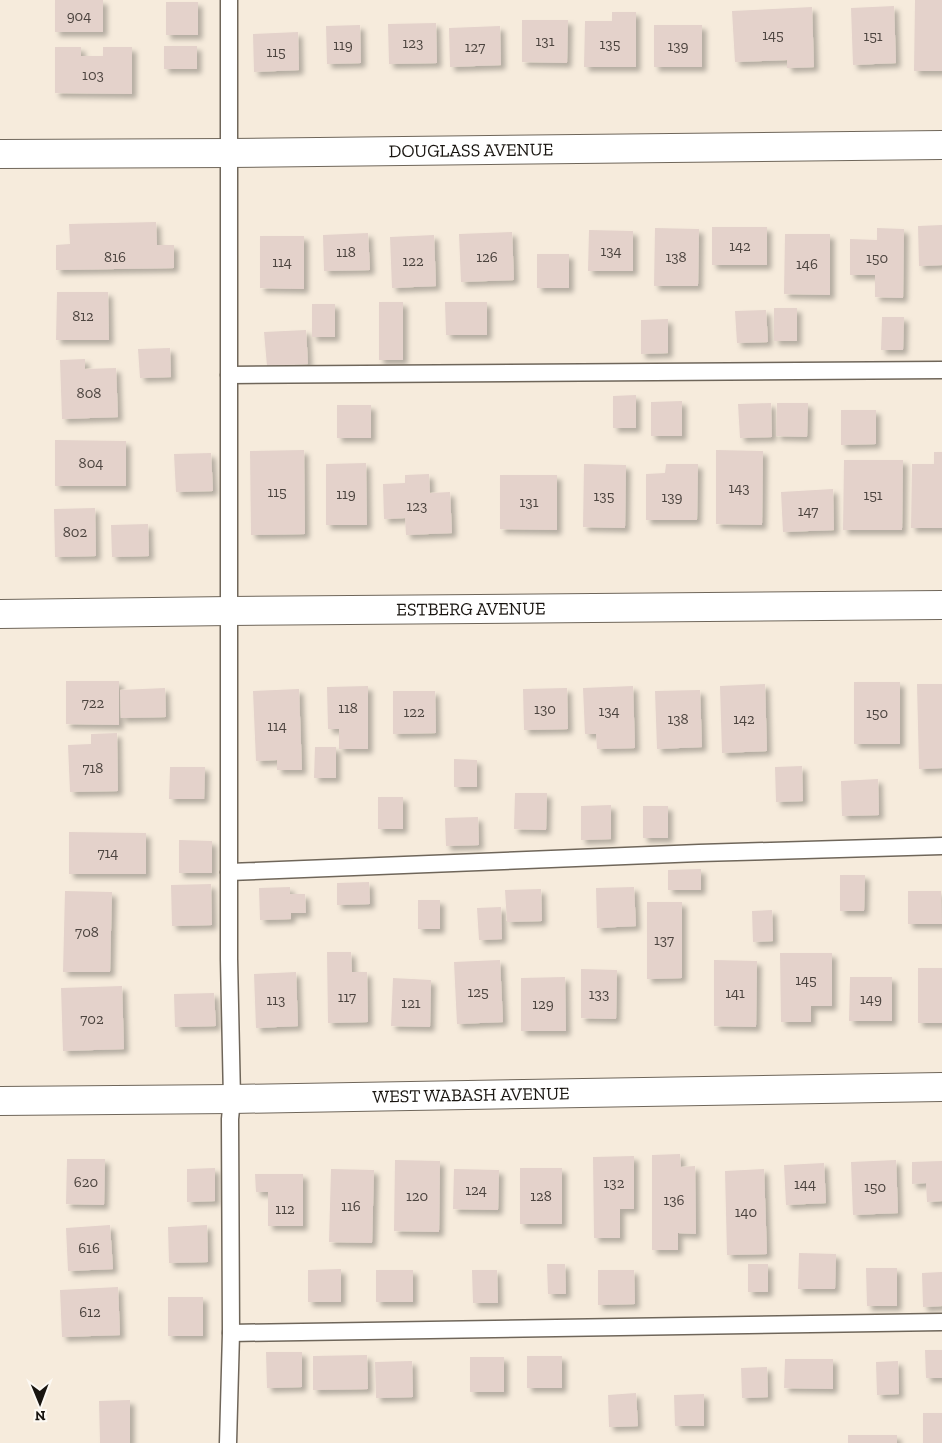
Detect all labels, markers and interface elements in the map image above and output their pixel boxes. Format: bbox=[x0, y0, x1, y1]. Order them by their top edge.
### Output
house number: 904 bbox=[67, 7, 91, 25]
house number: 145 bbox=[762, 26, 784, 44]
house number: 151 bbox=[863, 27, 883, 45]
house number: 131 bbox=[536, 32, 555, 50]
house number: 123 bbox=[403, 34, 423, 52]
house number: 135 bbox=[600, 35, 621, 53]
house number: 119 bbox=[333, 36, 353, 54]
house number: 139 bbox=[667, 37, 689, 55]
house number: 127 bbox=[465, 38, 485, 56]
house number: 115 bbox=[266, 43, 286, 61]
house number: 103 bbox=[82, 66, 104, 84]
street label: DOUGLASS AVENUE bbox=[389, 138, 553, 162]
house number: 142 bbox=[729, 237, 751, 255]
house number: 134 bbox=[600, 242, 622, 260]
house number: 118 bbox=[336, 243, 356, 261]
house number: 816 bbox=[104, 248, 126, 266]
house number: 126 bbox=[476, 248, 498, 266]
house number: 138 bbox=[665, 248, 687, 266]
house number: 150 bbox=[866, 249, 888, 267]
house number: 122 bbox=[402, 252, 424, 270]
house number: 114 bbox=[272, 253, 292, 271]
house number: 146 bbox=[796, 255, 818, 273]
house number: 812 bbox=[72, 307, 94, 325]
house number: 808 bbox=[77, 384, 101, 402]
house number: 804 bbox=[79, 454, 103, 472]
house number: 143 bbox=[728, 479, 750, 497]
house number: 115 bbox=[267, 483, 287, 501]
house number: 119 bbox=[336, 485, 356, 503]
house number: 151 bbox=[863, 486, 883, 504]
house number: 135 bbox=[594, 487, 615, 505]
house number: 139 bbox=[661, 488, 683, 506]
house number: 131 bbox=[520, 493, 539, 511]
house number: 123 bbox=[407, 497, 427, 515]
house number: 147 bbox=[798, 502, 818, 520]
house number: 802 bbox=[63, 523, 87, 541]
street label: ESTBERG AVENUE bbox=[396, 597, 546, 621]
house number: 722 bbox=[82, 694, 105, 712]
house number: 118 bbox=[338, 699, 358, 717]
house number: 130 bbox=[534, 700, 556, 718]
house number: 134 bbox=[598, 702, 620, 720]
house number: 122 bbox=[403, 703, 425, 721]
house number: 150 bbox=[866, 704, 888, 722]
house number: 138 bbox=[667, 710, 689, 728]
house number: 142 bbox=[733, 710, 755, 728]
house number: 114 bbox=[267, 717, 287, 735]
house number: 718 bbox=[83, 759, 103, 777]
house number: 714 bbox=[98, 844, 118, 862]
house number: 708 bbox=[75, 923, 99, 941]
house number: 137 bbox=[654, 931, 674, 949]
house number: 145 bbox=[795, 971, 817, 989]
house number: 125 bbox=[467, 983, 489, 1001]
house number: 141 bbox=[725, 984, 745, 1002]
house number: 133 bbox=[589, 985, 609, 1003]
house number: 117 bbox=[338, 988, 356, 1006]
house number: 149 bbox=[860, 990, 882, 1008]
house number: 113 bbox=[267, 991, 285, 1009]
house number: 121 bbox=[401, 994, 421, 1012]
house number: 129 bbox=[532, 995, 554, 1013]
house number: 702 bbox=[80, 1010, 104, 1028]
street label: WEST WABASH AVENUE bbox=[372, 1082, 570, 1108]
house number: 620 bbox=[74, 1173, 98, 1191]
house number: 132 bbox=[604, 1174, 625, 1192]
house number: 144 bbox=[794, 1175, 816, 1193]
house number: 150 bbox=[864, 1178, 886, 1196]
house number: 124 bbox=[465, 1181, 487, 1199]
house number: 120 bbox=[406, 1187, 428, 1205]
house number: 128 bbox=[530, 1187, 552, 1205]
house number: 136 bbox=[663, 1191, 685, 1209]
house number: 116 bbox=[341, 1197, 361, 1215]
house number: 112 bbox=[275, 1200, 295, 1218]
house number: 140 bbox=[735, 1203, 757, 1221]
house number: 616 bbox=[78, 1239, 100, 1257]
house number: 612 bbox=[79, 1303, 101, 1321]
north arrow bbox=[15, 1378, 65, 1428]
text: N bbox=[34, 1407, 46, 1424]

